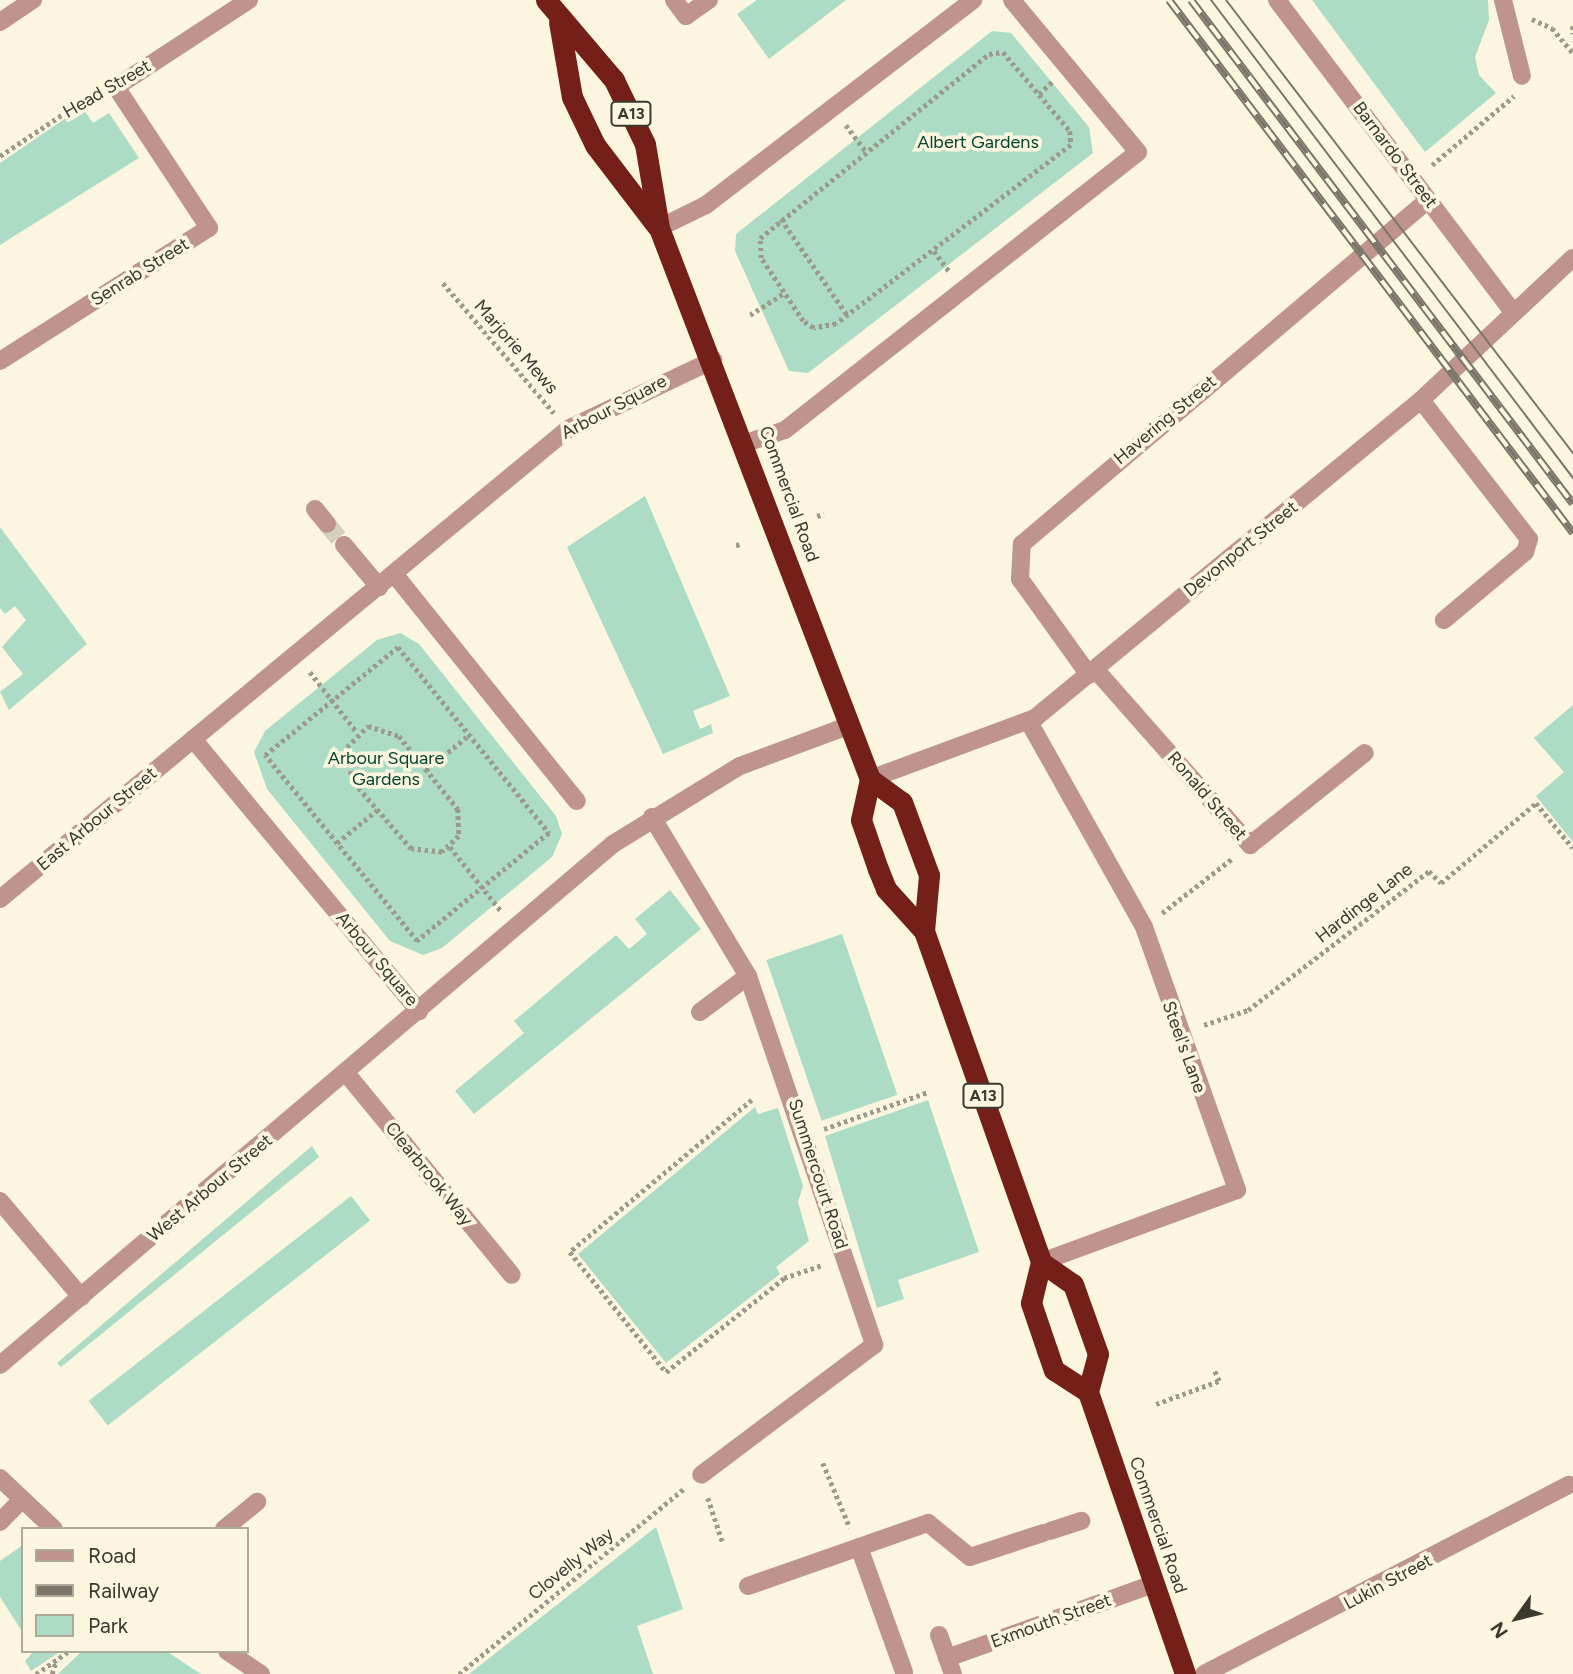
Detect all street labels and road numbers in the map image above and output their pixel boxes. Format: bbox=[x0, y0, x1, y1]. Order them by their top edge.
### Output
street label: Head Street bbox=[59, 55, 155, 123]
street label: Barnardo Street bbox=[1348, 98, 1442, 212]
road number: A13 bbox=[610, 102, 652, 126]
street label: Senrab Street bbox=[87, 233, 193, 311]
street label: Marjorie Mews bbox=[469, 296, 563, 398]
street label: Arbour Square bbox=[558, 370, 670, 444]
street label: Havering Street bbox=[1109, 371, 1221, 469]
street label: Commercial Road bbox=[754, 423, 824, 565]
street label: Devonport Street bbox=[1180, 496, 1302, 602]
street label: Ronald Street bbox=[1163, 747, 1251, 845]
street label: East Arbour Street bbox=[33, 763, 161, 875]
street label: Hardinge Lane bbox=[1311, 859, 1417, 947]
street label: Arbour Square bbox=[331, 907, 423, 1011]
street label: Steel's Lane bbox=[1157, 998, 1211, 1096]
road number: A13 bbox=[962, 1084, 1004, 1108]
street label: Summercourt Road bbox=[784, 1096, 852, 1252]
street label: Clearbrook Way bbox=[380, 1118, 478, 1230]
street label: West Arbour Street bbox=[143, 1130, 277, 1246]
street label: Commercial Road bbox=[1125, 1454, 1191, 1596]
street label: Clovelly Way bbox=[524, 1523, 618, 1605]
street label: Lukin Street bbox=[1340, 1550, 1436, 1614]
street label: Exmouth Street bbox=[988, 1589, 1114, 1653]

